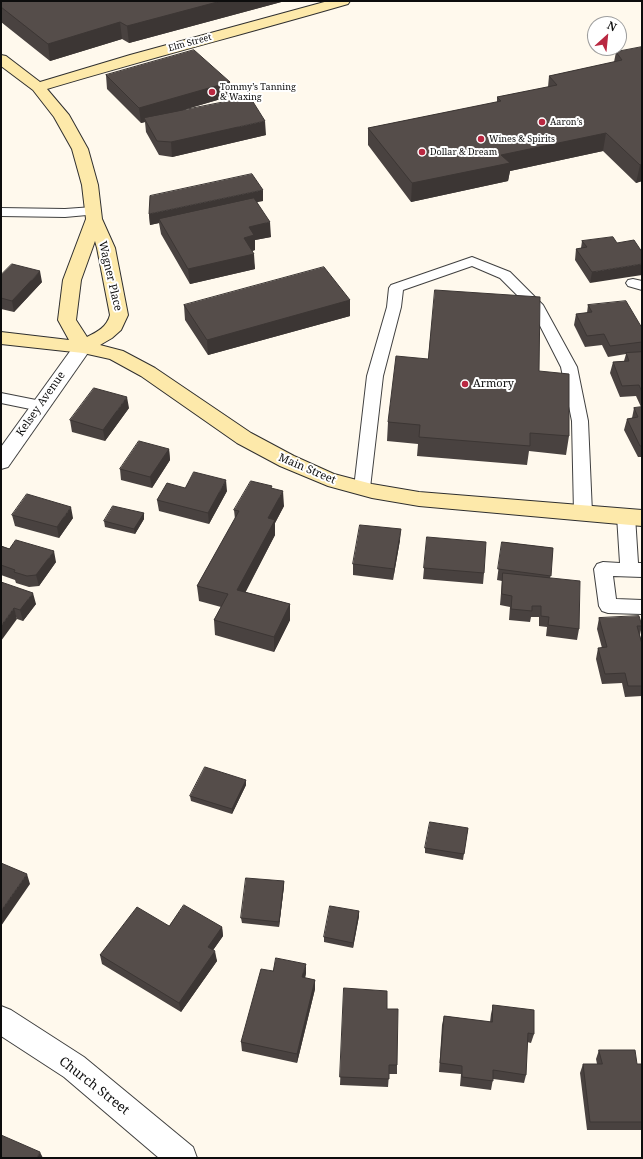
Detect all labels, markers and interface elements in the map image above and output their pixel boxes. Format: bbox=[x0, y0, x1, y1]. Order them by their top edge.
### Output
north arrow bbox=[587, 16, 627, 56]
text: N bbox=[605, 17, 619, 34]
street label: Elm Street bbox=[167, 32, 213, 54]
place label: Tommy’s Tanning & Waxing bbox=[220, 82, 296, 103]
marker: Tommy’s Tanning & Waxing bbox=[207, 87, 217, 97]
marker: Aaron’s bbox=[537, 117, 547, 127]
place label: Aaron’s bbox=[550, 117, 583, 127]
marker: Wines & Spirits bbox=[476, 134, 486, 144]
place label: Wines & Spirits bbox=[489, 134, 555, 144]
marker: Dollar & Dream bbox=[417, 147, 427, 157]
place label: Dollar & Dream bbox=[430, 147, 497, 157]
street label: Wagner Place bbox=[96, 240, 124, 312]
street label: Kelsey Avenue bbox=[14, 369, 68, 439]
place label: Armory bbox=[473, 377, 514, 391]
marker: Armory bbox=[460, 379, 470, 389]
street label: Main Street bbox=[276, 451, 338, 487]
street label: Church Street bbox=[56, 1054, 132, 1118]

